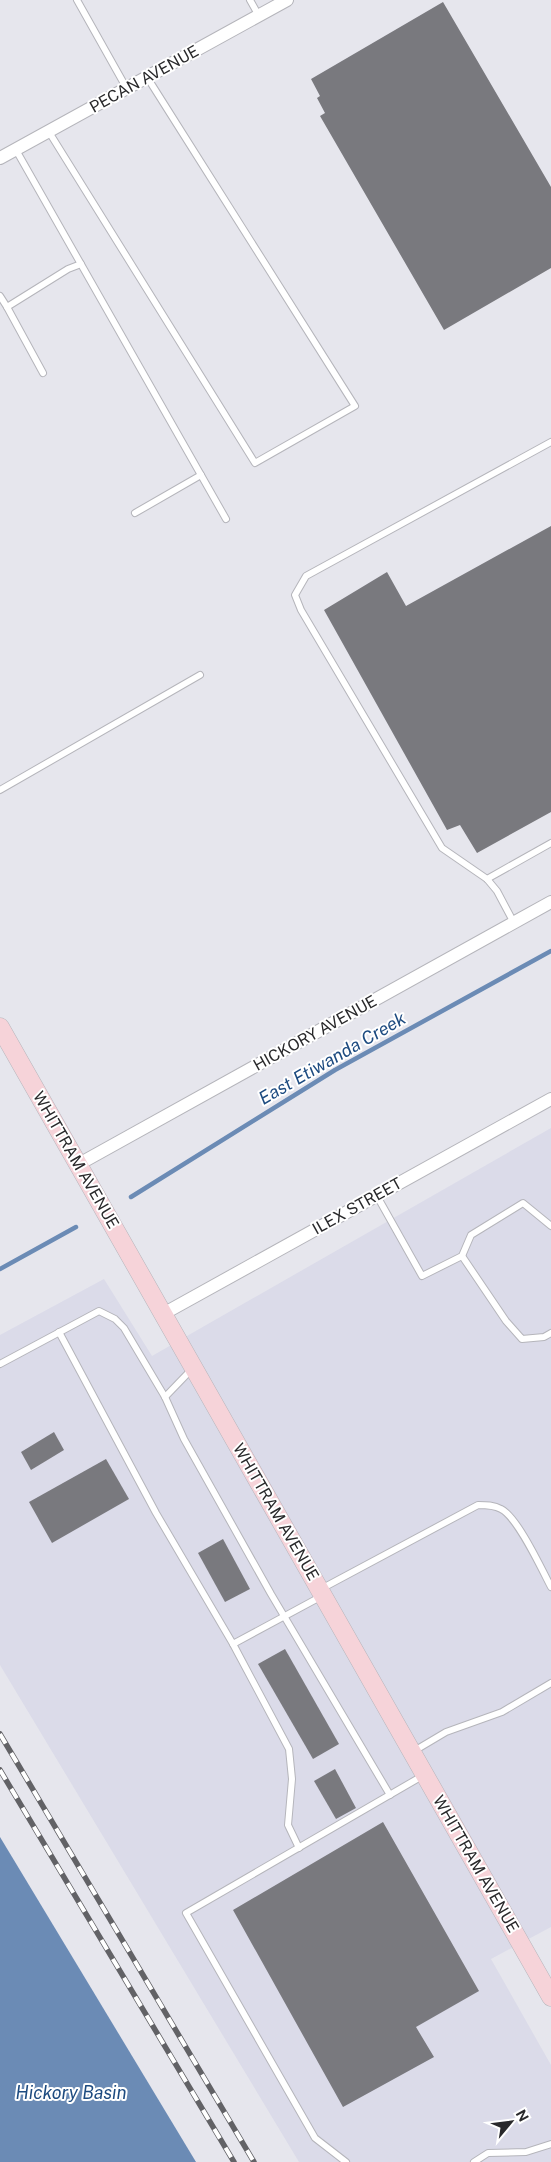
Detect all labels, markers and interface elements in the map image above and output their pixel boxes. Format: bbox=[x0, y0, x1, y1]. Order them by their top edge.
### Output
street label: PECAN AVENUE bbox=[86, 41, 202, 117]
street label: HICKORY AVENUE bbox=[250, 991, 380, 1075]
water label: East Etiwanda Creek bbox=[255, 1007, 410, 1109]
street label: WHITTRAM AVENUE bbox=[29, 1088, 123, 1232]
street label: ILEX STREET bbox=[309, 1173, 406, 1238]
street label: WHITTRAM AVENUE bbox=[229, 1440, 323, 1584]
street label: WHITTRAM AVENUE bbox=[429, 1792, 523, 1936]
water label: Hickory Basin bbox=[15, 2082, 127, 2103]
north arrow bbox=[486, 2097, 536, 2147]
text: N bbox=[513, 2107, 532, 2124]

